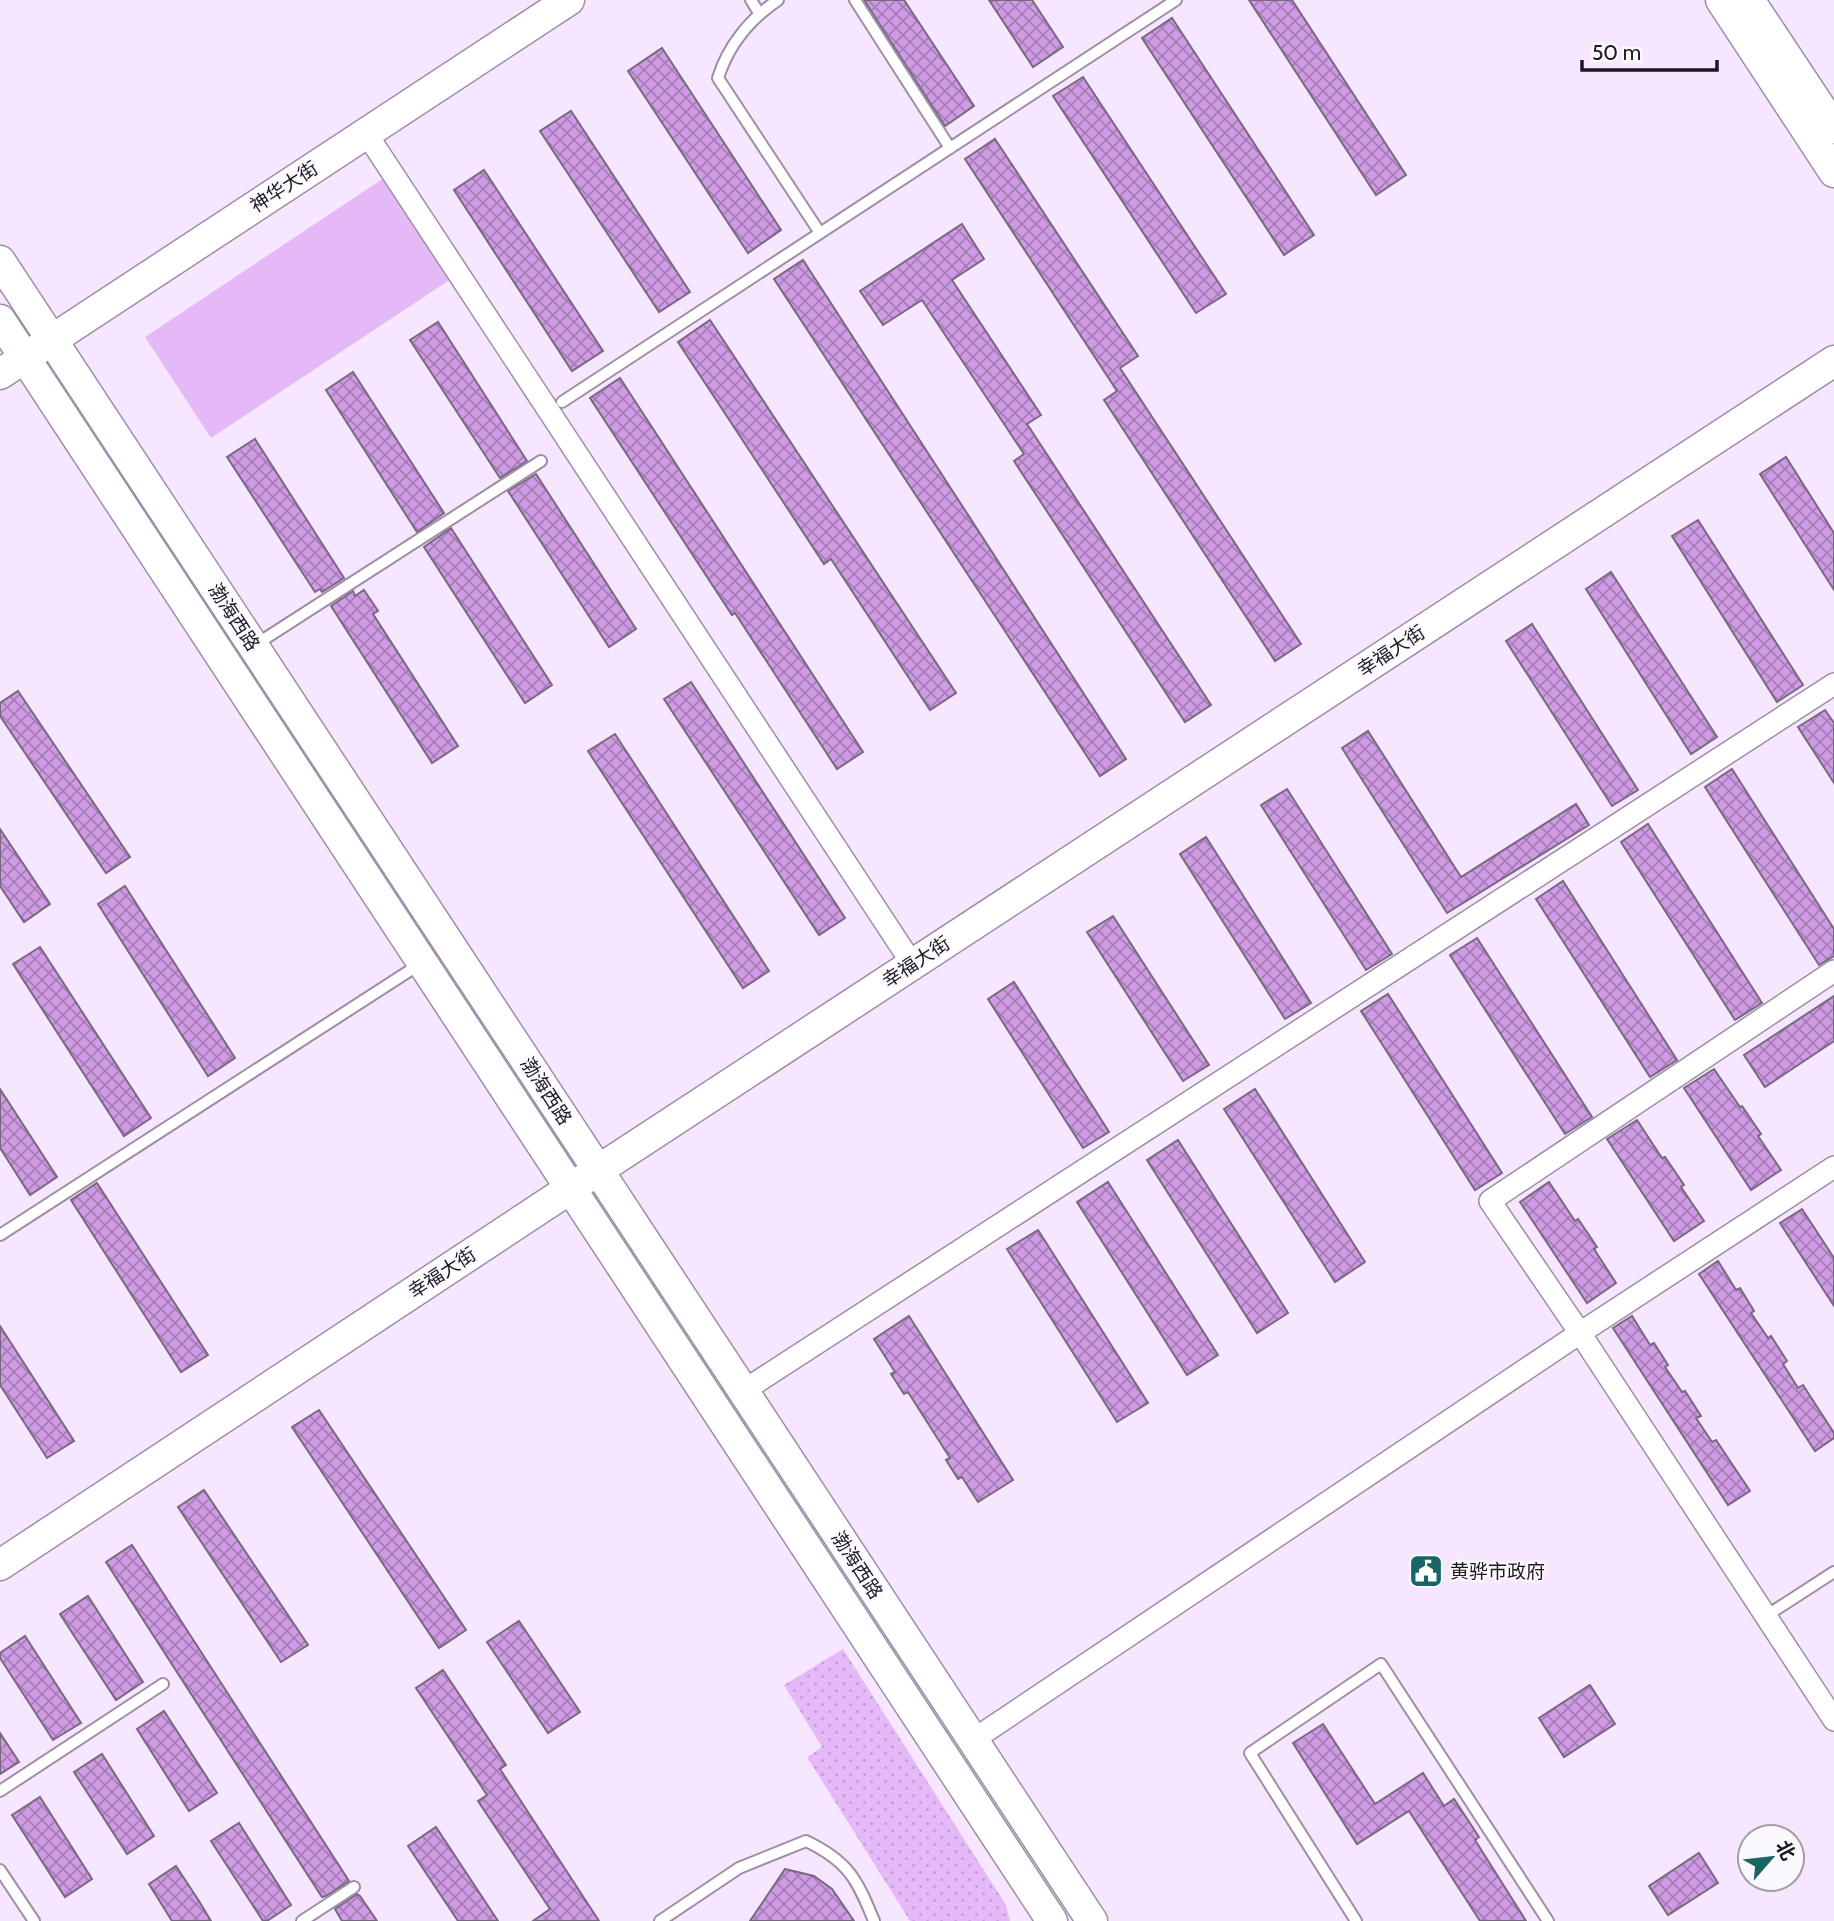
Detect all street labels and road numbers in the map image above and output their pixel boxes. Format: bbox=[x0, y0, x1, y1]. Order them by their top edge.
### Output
street label: 神华大街 bbox=[246, 157, 322, 217]
street label: 渤海西路 bbox=[204, 579, 264, 655]
street label: 幸福大街 bbox=[1353, 621, 1429, 681]
street label: 幸福大街 bbox=[878, 932, 954, 992]
street label: 渤海西路 bbox=[516, 1053, 576, 1129]
street label: 幸福大街 bbox=[404, 1243, 480, 1303]
street label: 渤海西路 bbox=[827, 1527, 887, 1603]

